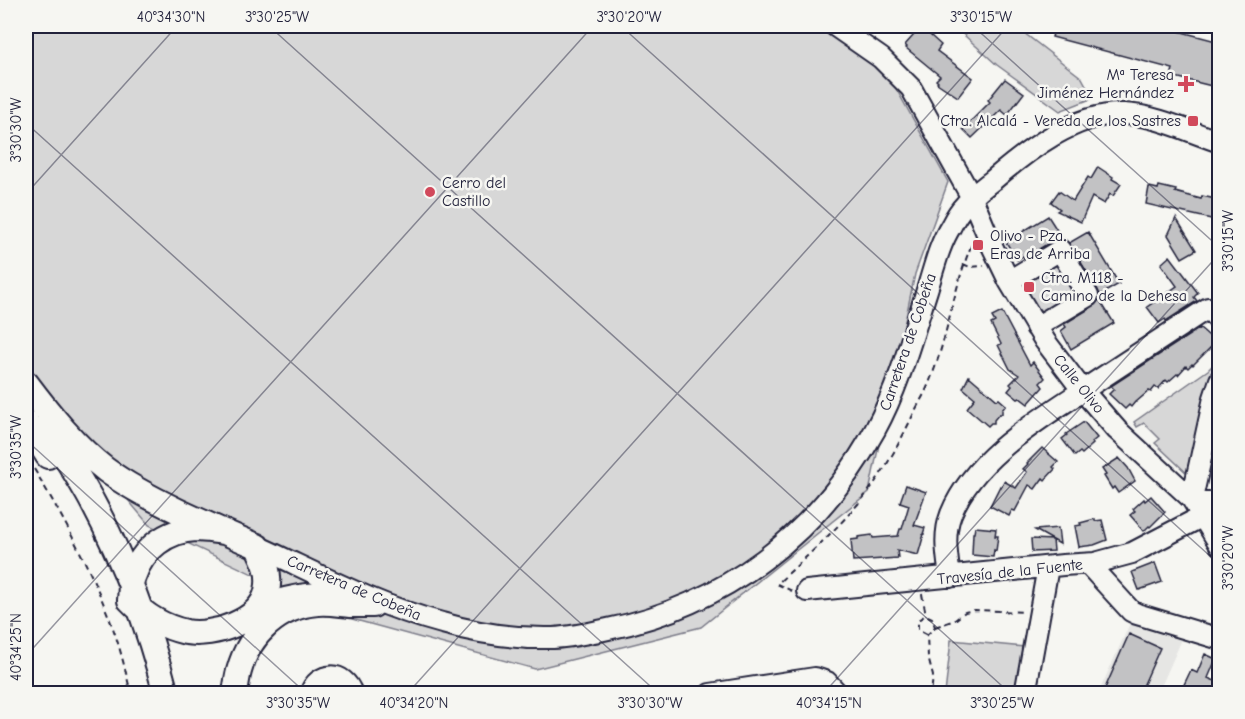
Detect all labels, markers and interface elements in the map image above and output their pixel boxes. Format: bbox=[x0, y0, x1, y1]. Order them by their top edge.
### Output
text: 40°34'30"N bbox=[137, 8, 205, 26]
text: 3°30'25"W bbox=[245, 8, 309, 26]
text: 3°30'20"W bbox=[596, 8, 662, 26]
text: 3°30'15"W bbox=[950, 8, 1012, 26]
place label: Mª Teresa Jiménez Hernández bbox=[1037, 66, 1174, 102]
marker: Mª Teresa Jiménez Hernández bbox=[1179, 77, 1193, 91]
text: 3°30'30"W bbox=[7, 98, 25, 162]
place label: Ctra. Alcalá - Vereda de los Sastres bbox=[940, 112, 1181, 130]
marker: Ctra. Alcalá - Vereda de los Sastres bbox=[1186, 114, 1200, 128]
place label: Cerro del Castillo bbox=[442, 174, 506, 210]
marker: Cerro del Castillo bbox=[423, 185, 437, 199]
text: 3°30'15"W bbox=[1219, 210, 1237, 272]
place label: Olivo - Pza. Eras de Arriba bbox=[990, 227, 1090, 263]
marker: Olivo - Pza. Eras de Arriba bbox=[971, 238, 985, 252]
place label: Ctra. M118 - Camino de la Dehesa bbox=[1041, 269, 1187, 305]
street label: Carretera de Cobeña bbox=[876, 271, 940, 413]
marker: Ctra. M118 - Camino de la Dehesa bbox=[1022, 280, 1036, 294]
street label: Calle Olivo bbox=[1050, 351, 1108, 417]
text: 3°30'35"W bbox=[7, 415, 25, 479]
text: 3°30'20"W bbox=[1219, 525, 1237, 591]
street label: Carretera de Cobeña bbox=[284, 552, 424, 624]
street label: Travesía de la Fuente bbox=[936, 555, 1084, 589]
text: 40°34'25"N bbox=[7, 613, 25, 681]
text: 3°30'35"W bbox=[266, 694, 330, 712]
text: 40°34'20"N bbox=[380, 694, 448, 712]
text: 3°30'30"W bbox=[618, 694, 682, 712]
text: 40°34'15"N bbox=[796, 694, 862, 712]
text: 3°30'25"W bbox=[970, 694, 1034, 712]

